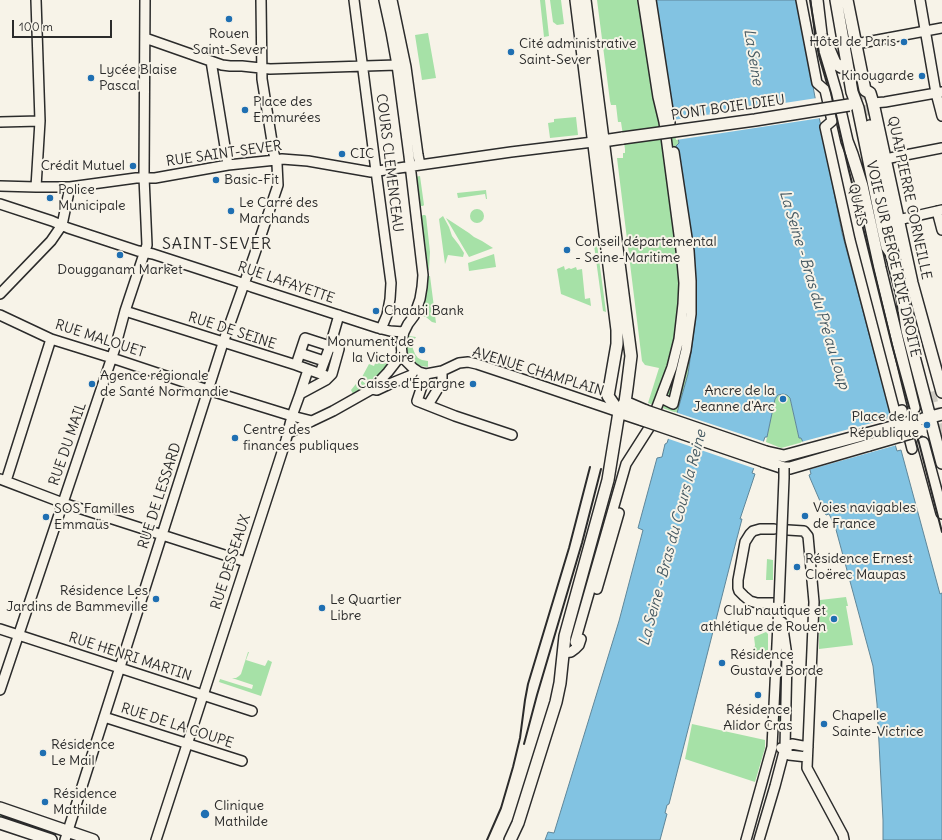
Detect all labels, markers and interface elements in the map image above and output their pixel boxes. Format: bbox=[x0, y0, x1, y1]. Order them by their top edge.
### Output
scale bar bbox=[14, 12, 114, 38]
marker: Rouen Saint-Sever bbox=[224, 14, 234, 24]
text: 100 m bbox=[19, 19, 53, 34]
place label: Rouen Saint-Sever bbox=[193, 26, 265, 58]
water label: La Seine bbox=[740, 28, 766, 86]
place label: Hôtel de Paris bbox=[809, 34, 896, 50]
place label: Cité administrative Saint-Sever bbox=[519, 36, 636, 68]
marker: Hôtel de Paris bbox=[899, 37, 909, 47]
marker: Cité administrative Saint-Sever bbox=[506, 47, 516, 57]
place label: Lycée Blaise Pascal bbox=[99, 62, 177, 94]
place label: Kinougarde bbox=[841, 68, 914, 84]
marker: Kinougarde bbox=[917, 71, 927, 81]
marker: Lycée Blaise Pascal bbox=[86, 73, 96, 83]
street label: PONT BOIELDIEU bbox=[670, 92, 786, 124]
street label: COURS CLEMENCEAU bbox=[372, 93, 406, 233]
place label: Place des Emmurées bbox=[253, 94, 321, 126]
marker: Place des Emmurées bbox=[240, 105, 250, 115]
street label: QUAI PIERRE CORNEILLE bbox=[883, 115, 935, 281]
street label: RUE SAINT-SEVER bbox=[165, 138, 283, 170]
place label: CIC bbox=[350, 146, 374, 162]
marker: CIC bbox=[337, 149, 347, 159]
place label: Crédit Mutuel bbox=[41, 158, 125, 174]
street label: VOIE SUR BERGE RIVE DROITE bbox=[862, 159, 924, 359]
marker: Crédit Mutuel bbox=[128, 161, 138, 171]
place label: Basic-Fit bbox=[224, 172, 279, 188]
marker: Basic-Fit bbox=[211, 175, 221, 185]
place label: Police Municipale bbox=[58, 182, 126, 214]
street label: QUAIS bbox=[844, 182, 870, 228]
water label: La Seine - Bras du Pré au Loup bbox=[775, 188, 853, 392]
marker: Police Municipale bbox=[45, 193, 55, 203]
place label: Le Carré des Marchands bbox=[239, 195, 318, 228]
marker: Le Carré des Marchands bbox=[226, 206, 236, 216]
district label: SAINT-SEVER bbox=[162, 234, 272, 254]
place label: Conseil départemental - Seine-Maritime bbox=[575, 234, 717, 266]
marker: Conseil départemental - Seine-Maritime bbox=[562, 245, 572, 255]
marker: Dougganam Market bbox=[115, 250, 125, 260]
street label: RUE LAFAYETTE bbox=[235, 259, 337, 307]
place label: Dougganam Market bbox=[57, 262, 183, 278]
place label: Chaabi Bank bbox=[384, 303, 464, 319]
marker: Chaabi Bank bbox=[371, 306, 381, 316]
street label: RUE DE SEINE bbox=[186, 309, 278, 353]
street label: RUE MALOUET bbox=[53, 317, 147, 361]
place label: Monument de la Victoire bbox=[327, 334, 414, 366]
street label: AVENUE CHAMPLAIN bbox=[470, 344, 606, 400]
marker: Monument de la Victoire bbox=[417, 345, 427, 355]
place label: Agence régionale de Santé Normandie bbox=[100, 368, 229, 400]
place label: Caisse d'Épargne bbox=[357, 376, 465, 392]
marker: Agence régionale de Santé Normandie bbox=[87, 379, 97, 389]
marker: Caisse d'Épargne bbox=[468, 379, 478, 389]
place label: Ancre de la Jeanne d'Arc bbox=[693, 383, 775, 416]
marker: Ancre de la Jeanne d'Arc bbox=[778, 394, 788, 404]
street label: RUE DU MAIL bbox=[46, 400, 90, 488]
place label: Place de la République bbox=[849, 409, 919, 442]
marker: Place de la République bbox=[922, 420, 932, 430]
place label: Centre des finances publiques bbox=[243, 422, 359, 454]
water label: La Seine - Bras du Cours la Reine bbox=[636, 428, 710, 648]
marker: Centre des finances publiques bbox=[230, 433, 240, 443]
street label: RUE DE LESSARD bbox=[135, 441, 185, 551]
place label: Voies navigables de France bbox=[813, 500, 916, 532]
place label: SOS Familles Emmaüs bbox=[54, 501, 135, 534]
marker: Voies navigables de France bbox=[800, 511, 810, 521]
marker: SOS Familles Emmaüs bbox=[41, 512, 51, 522]
street label: RUE DESSEAUX bbox=[208, 512, 254, 612]
place label: Résidence Ernest Cloërec Maupas bbox=[805, 551, 913, 584]
marker: Résidence Ernest Cloërec Maupas bbox=[792, 562, 802, 572]
place label: Résidence Les Jardins de Bammeville bbox=[6, 583, 148, 616]
place label: Le Quartier Libre bbox=[330, 592, 402, 624]
marker: Résidence Les Jardins de Bammeville bbox=[151, 594, 161, 604]
marker: Le Quartier Libre bbox=[317, 603, 327, 613]
place label: Club nautique et athlétique de Rouen bbox=[700, 603, 826, 636]
marker: Club nautique et athlétique de Rouen bbox=[829, 614, 839, 624]
street label: RUE HENRI MARTIN bbox=[66, 629, 194, 685]
place label: Résidence Gustave Borde bbox=[730, 647, 823, 680]
marker: Résidence Gustave Borde bbox=[717, 658, 727, 668]
marker: Résidence Alidor Cras bbox=[753, 690, 763, 700]
street label: RUE DE LA COUPE bbox=[119, 700, 235, 752]
place label: Résidence Alidor Cras bbox=[723, 702, 793, 734]
place label: Chapelle Sainte-Victrice bbox=[832, 708, 924, 740]
marker: Chapelle Sainte-Victrice bbox=[819, 719, 829, 729]
place label: Résidence Le Mail bbox=[51, 737, 115, 770]
marker: Résidence Le Mail bbox=[38, 748, 48, 758]
place label: Résidence Mathilde bbox=[53, 786, 117, 818]
marker: Résidence Mathilde bbox=[40, 797, 50, 807]
place label: Clinique Mathilde bbox=[214, 798, 268, 830]
marker: Clinique Mathilde bbox=[199, 808, 211, 820]

